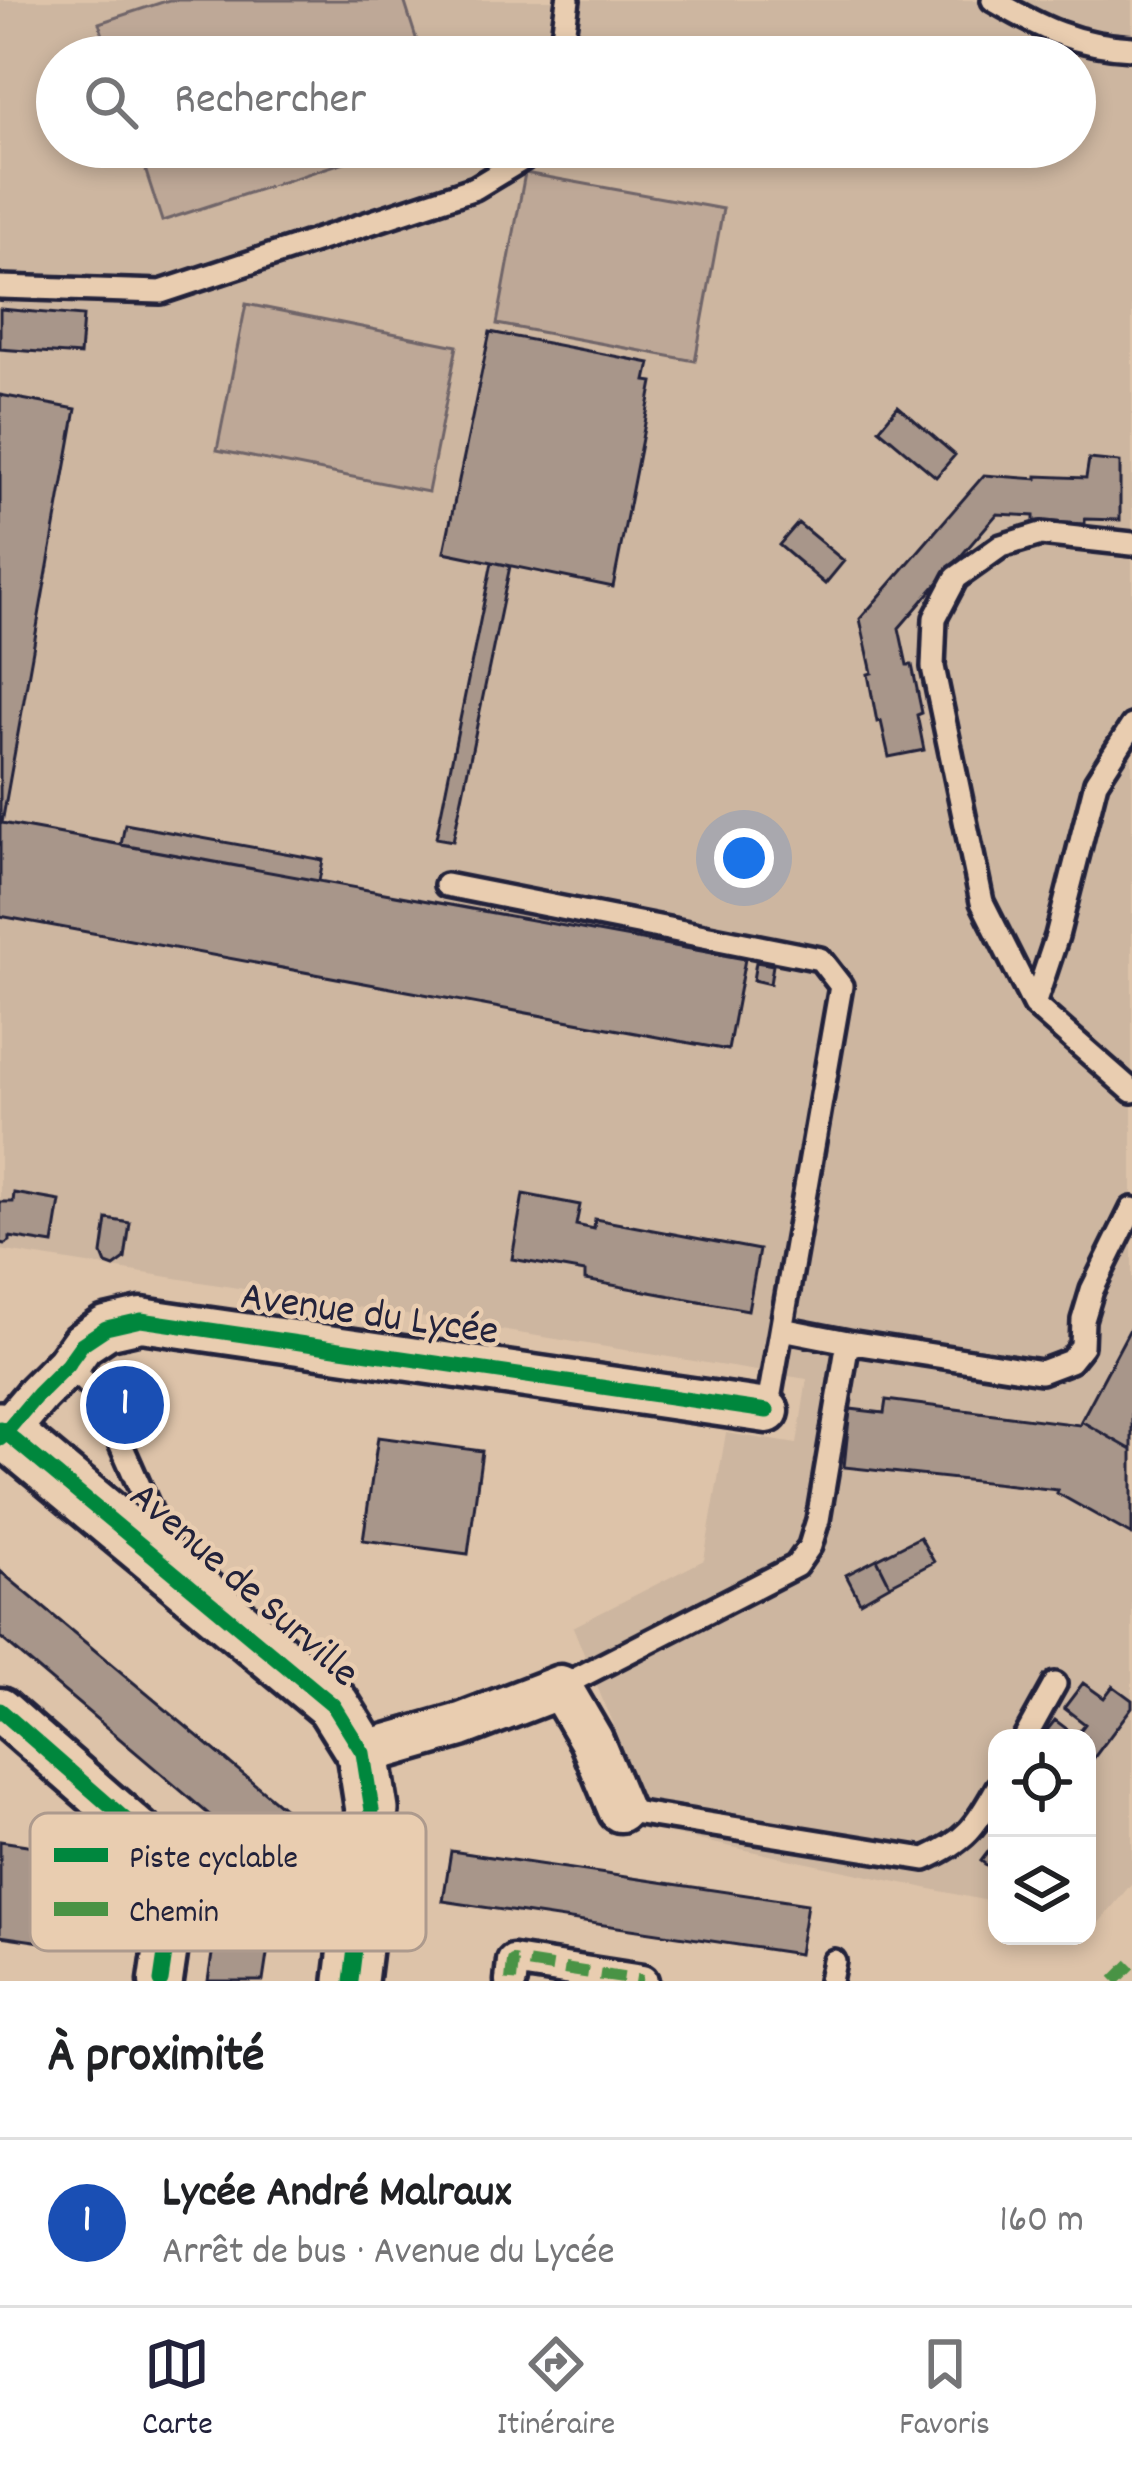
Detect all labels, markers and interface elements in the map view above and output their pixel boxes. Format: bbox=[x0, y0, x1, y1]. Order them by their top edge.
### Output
search box bbox=[36, 36, 1096, 168]
icon: search bbox=[78, 69, 144, 135]
text: Rechercher bbox=[174, 70, 366, 134]
your location bbox=[714, 828, 774, 888]
street label: Avenue du Lycée bbox=[236, 1269, 502, 1365]
pin: 1 bbox=[86, 1360, 164, 1450]
street label: Avenue de Surville bbox=[114, 1470, 370, 1704]
map controls bbox=[988, 1729, 1096, 1945]
button: locate bbox=[988, 1729, 1096, 1837]
legend bbox=[30, 1813, 426, 1951]
text: Piste cyclable bbox=[129, 1837, 298, 1884]
button: layers bbox=[988, 1837, 1096, 1945]
text: Chemin bbox=[129, 1891, 219, 1938]
text: À proximité bbox=[48, 2023, 265, 2095]
text: Lycée André Malraux bbox=[162, 2163, 511, 2227]
text: 1 bbox=[83, 2195, 91, 2250]
text: 160 m bbox=[999, 2195, 1084, 2250]
text: Arrêt de bus · Avenue du Lycée bbox=[162, 2227, 615, 2282]
tab: Carte bbox=[142, 2331, 213, 2450]
tab: Itinéraire bbox=[497, 2331, 615, 2450]
tab: Favoris bbox=[899, 2331, 990, 2450]

